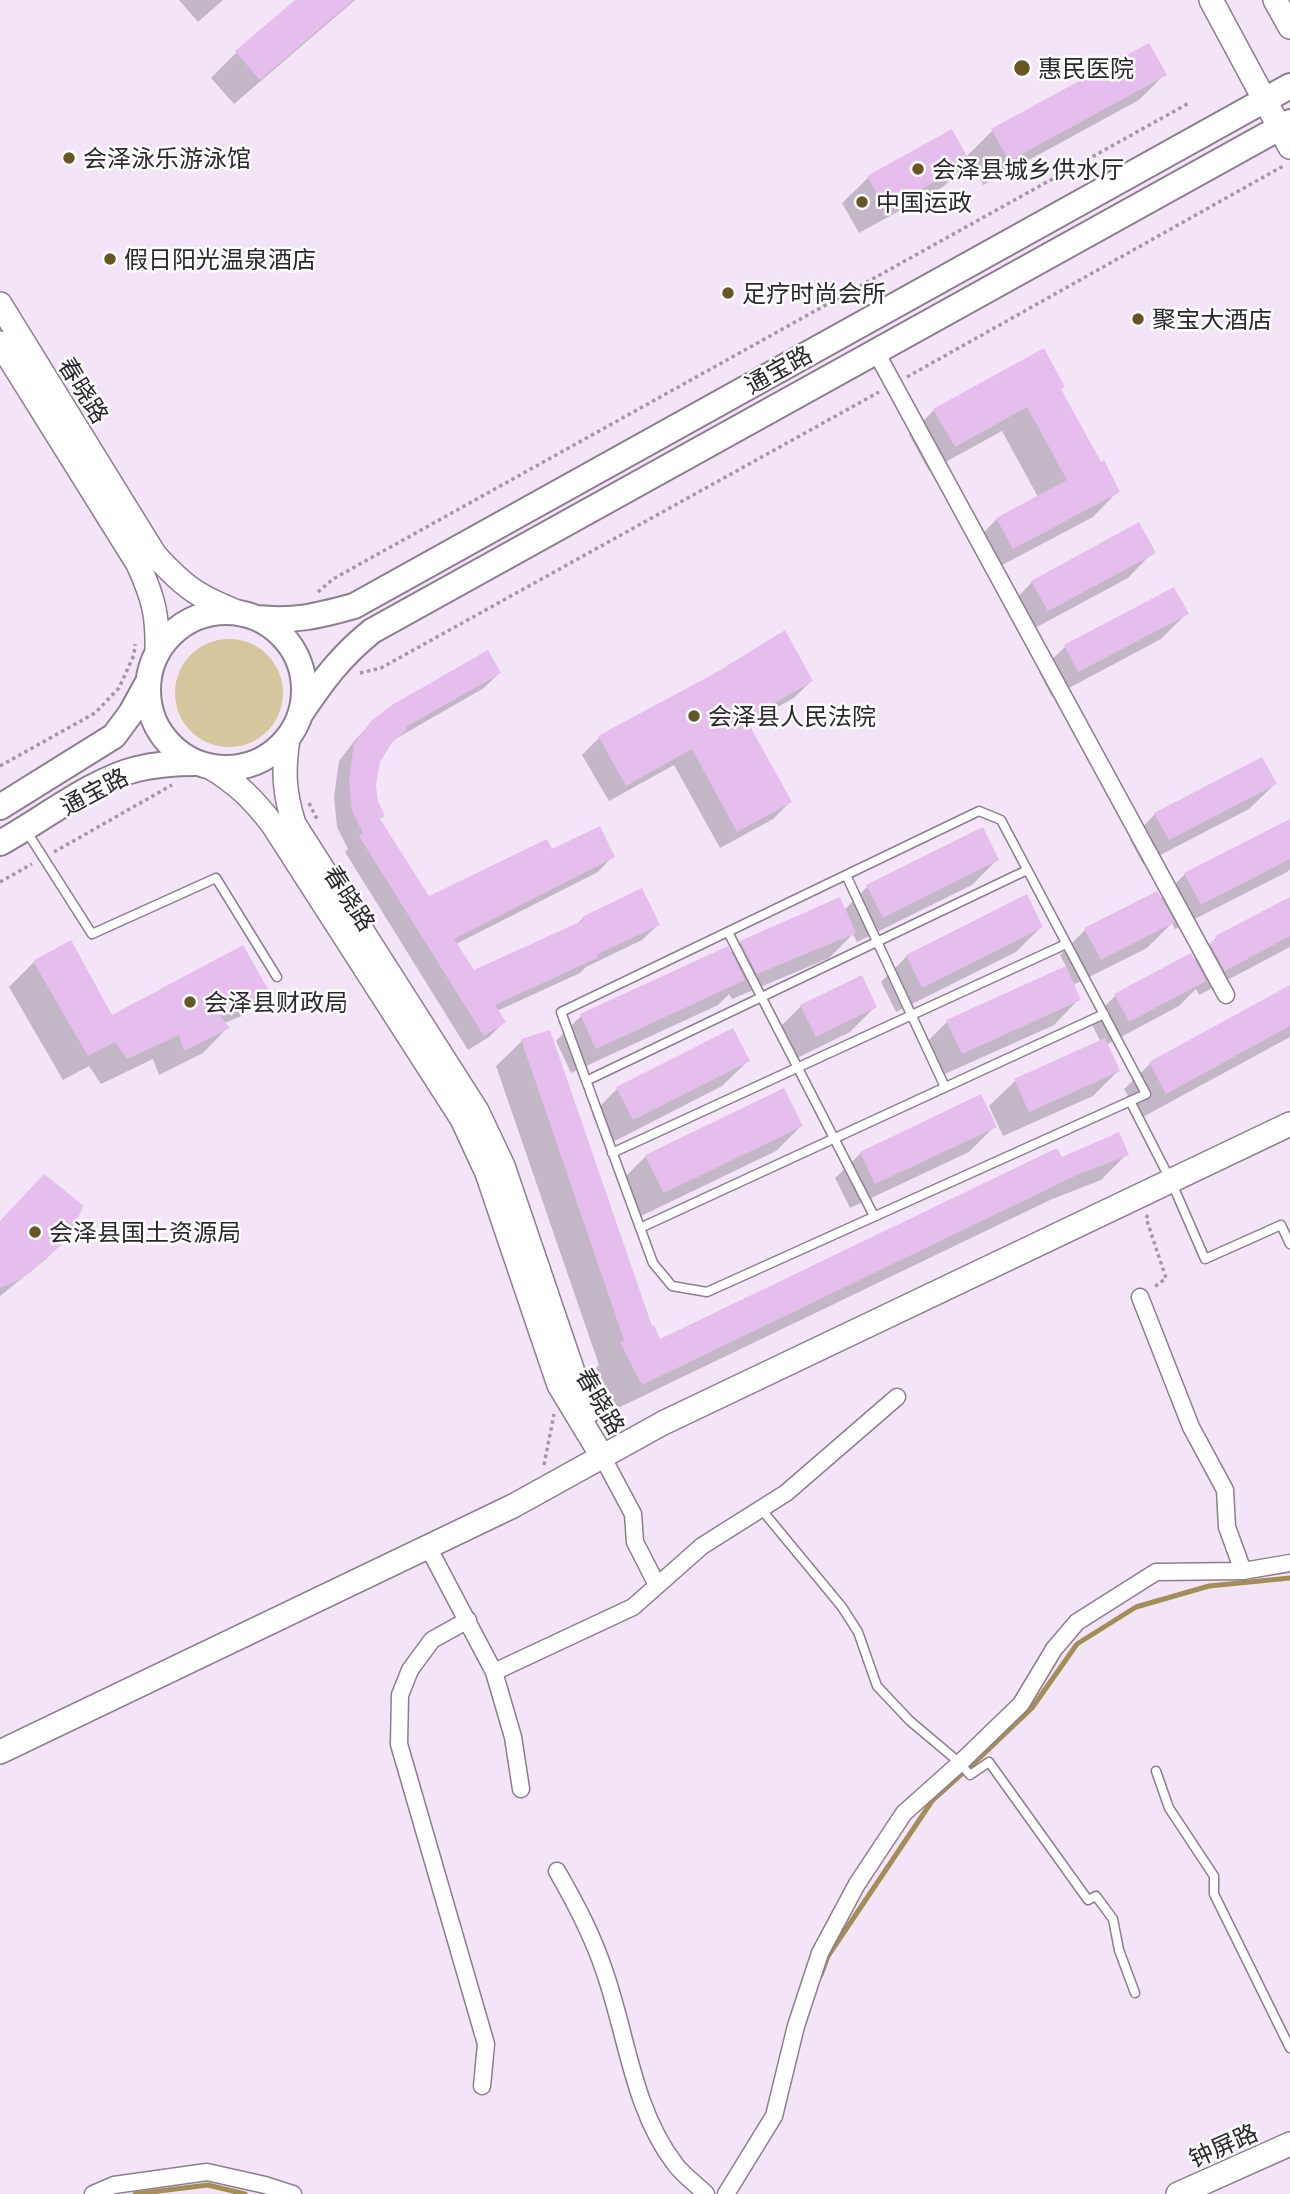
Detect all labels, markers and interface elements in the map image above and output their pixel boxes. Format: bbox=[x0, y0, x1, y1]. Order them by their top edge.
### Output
place label: 惠民医院 bbox=[1038, 54, 1134, 82]
marker: 惠民医院 bbox=[1012, 58, 1032, 78]
place label: 会泽泳乐游泳馆 bbox=[83, 144, 251, 172]
marker: 会泽泳乐游泳馆 bbox=[61, 150, 77, 166]
place label: 会泽县城乡供水厅 bbox=[932, 155, 1124, 183]
marker: 会泽县城乡供水厅 bbox=[910, 161, 926, 177]
place label: 中国运政 bbox=[876, 188, 972, 216]
marker: 中国运政 bbox=[854, 194, 870, 210]
place label: 假日阳光温泉酒店 bbox=[124, 245, 316, 273]
marker: 假日阳光温泉酒店 bbox=[102, 251, 118, 267]
place label: 足疗时尚会所 bbox=[742, 279, 886, 307]
marker: 足疗时尚会所 bbox=[720, 285, 736, 301]
place label: 聚宝大酒店 bbox=[1152, 305, 1272, 333]
marker: 聚宝大酒店 bbox=[1130, 311, 1146, 327]
street label: 通宝路 bbox=[740, 339, 816, 399]
street label: 春晓路 bbox=[53, 352, 115, 428]
place label: 会泽县人民法院 bbox=[708, 702, 876, 730]
marker: 会泽县人民法院 bbox=[686, 708, 702, 724]
street label: 通宝路 bbox=[55, 761, 133, 821]
street label: 春晓路 bbox=[318, 860, 382, 936]
place label: 会泽县财政局 bbox=[204, 988, 348, 1016]
marker: 会泽县财政局 bbox=[182, 994, 198, 1010]
place label: 会泽县国土资源局 bbox=[49, 1218, 241, 1246]
marker: 会泽县国土资源局 bbox=[27, 1224, 43, 1240]
street label: 春晓路 bbox=[571, 1363, 631, 1439]
street label: 钟屏路 bbox=[1184, 2117, 1262, 2173]

